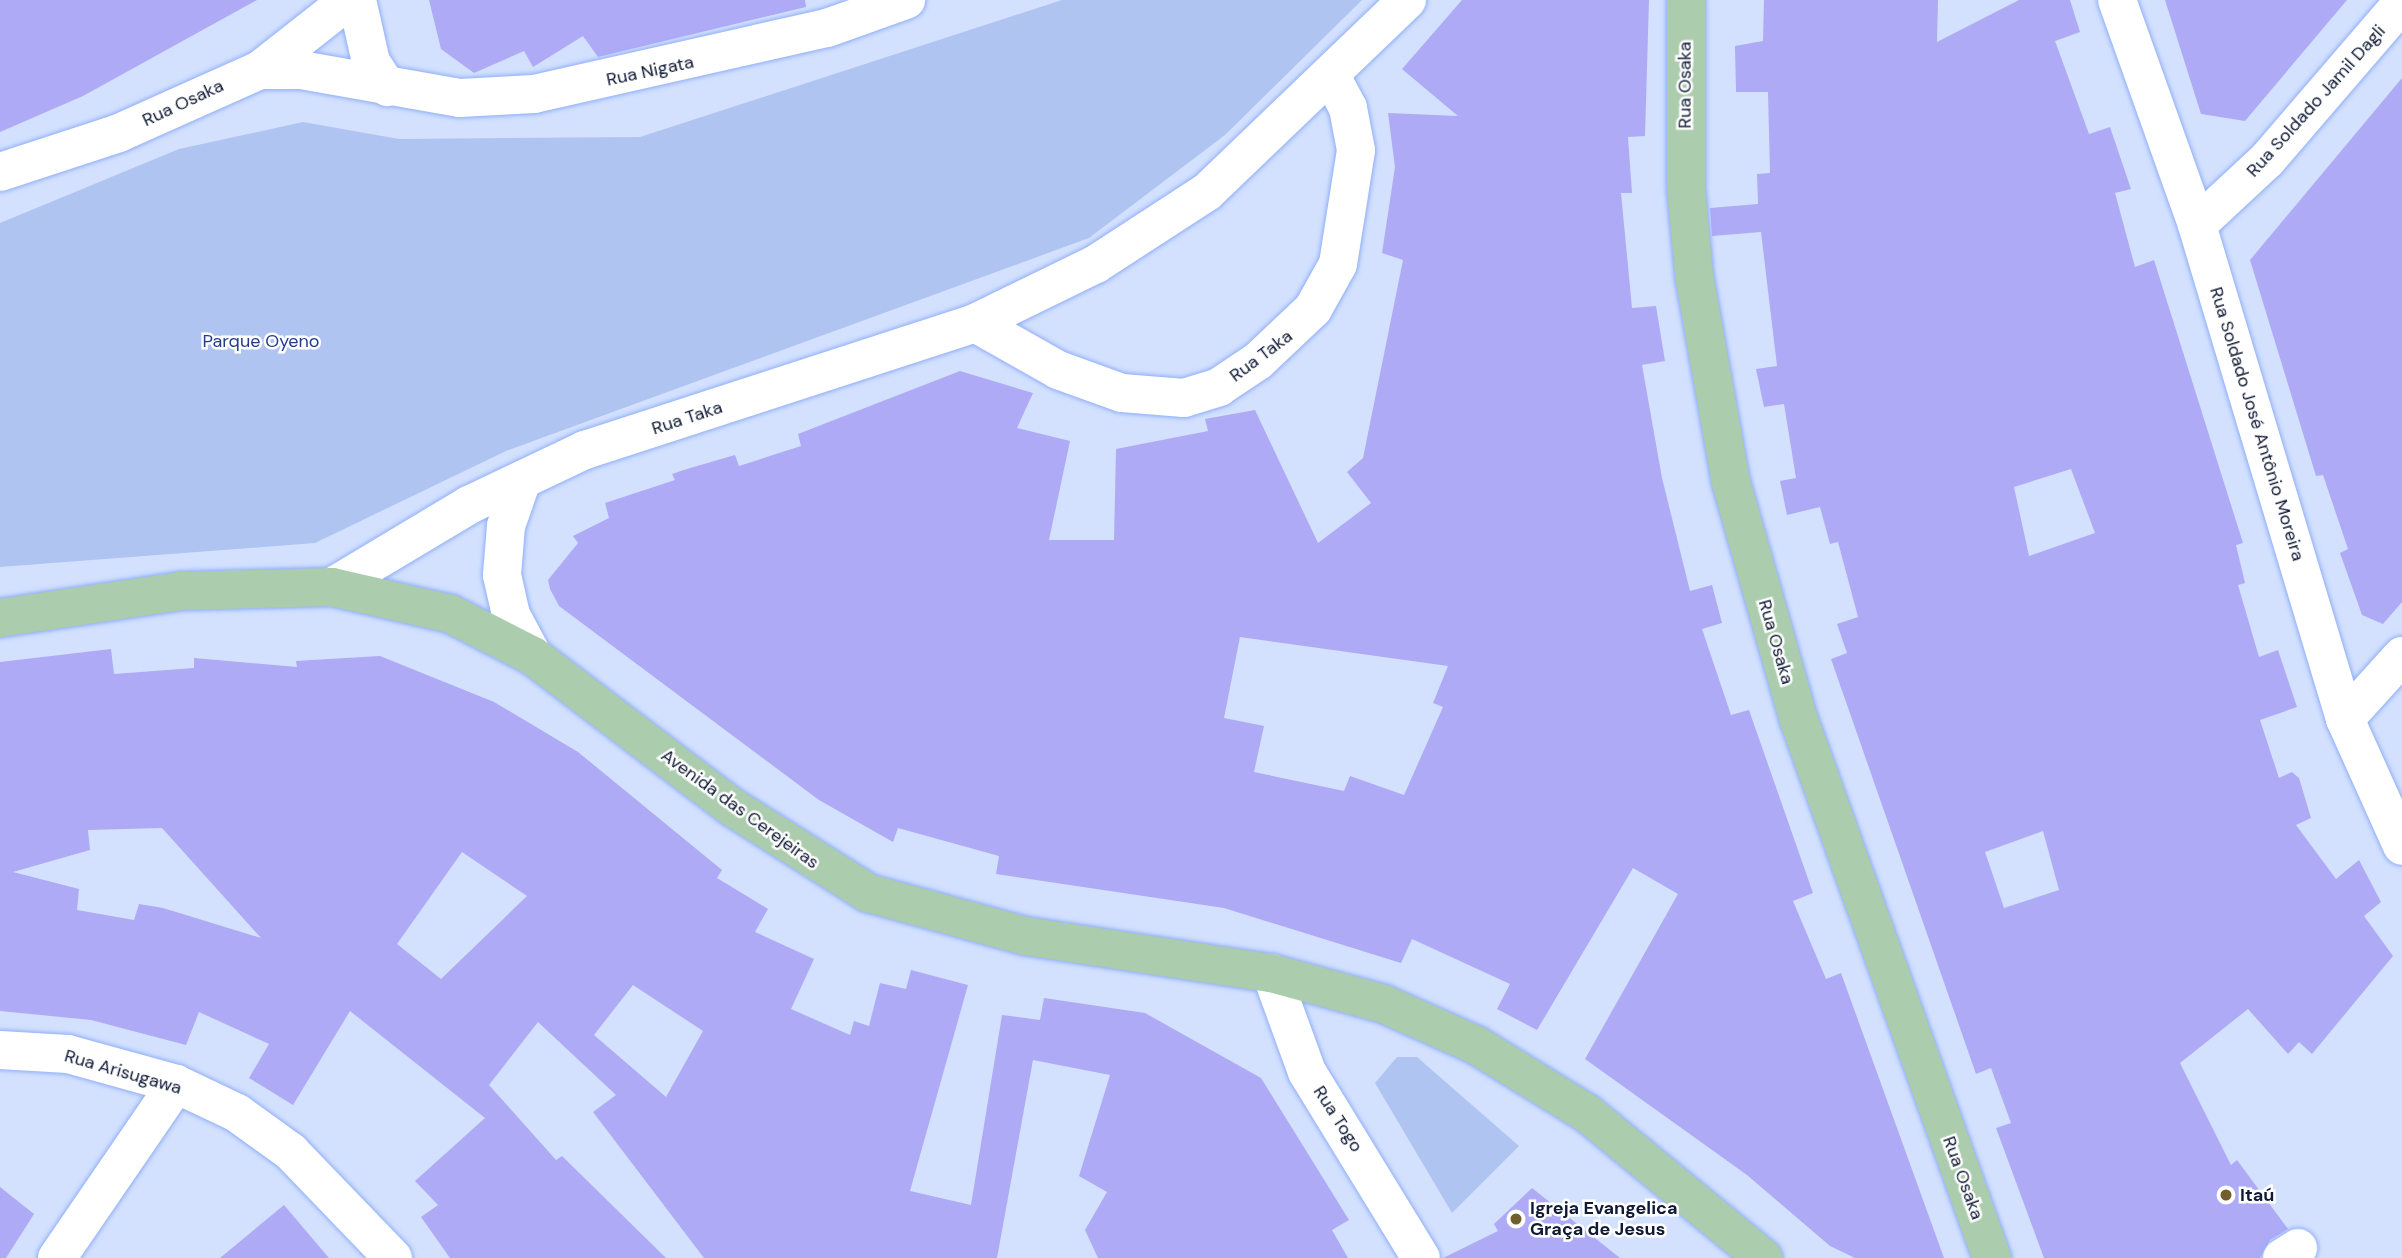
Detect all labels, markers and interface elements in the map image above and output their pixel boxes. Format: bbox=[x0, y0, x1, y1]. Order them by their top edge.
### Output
street label: Rua Soldado Jamil Dagli bbox=[2242, 21, 2390, 181]
street label: Rua Osaka bbox=[1674, 41, 1696, 129]
street label: Rua Nigata bbox=[604, 51, 696, 91]
street label: Rua Osaka bbox=[139, 75, 227, 131]
street label: Rua Soldado José Antônio Moreira bbox=[2205, 284, 2309, 564]
street label: Rua Taka bbox=[1225, 325, 1297, 387]
park label: Parque Oyeno bbox=[202, 330, 320, 352]
street label: Rua Taka bbox=[649, 396, 725, 440]
street label: Rua Osaka bbox=[1754, 597, 1798, 687]
street label: Avenida das Cerejeiras bbox=[657, 744, 823, 874]
street label: Rua Arisugawa bbox=[62, 1045, 184, 1099]
street label: Rua Togo bbox=[1309, 1082, 1367, 1156]
street label: Rua Osaka bbox=[1938, 1133, 1988, 1223]
place label: Itaú bbox=[2240, 1184, 2274, 1206]
marker: Itaú bbox=[2218, 1187, 2234, 1203]
place label: Igreja Evangelica Graça de Jesus bbox=[1530, 1198, 1678, 1240]
marker: Igreja Evangelica Graça de Jesus bbox=[1508, 1211, 1524, 1227]

